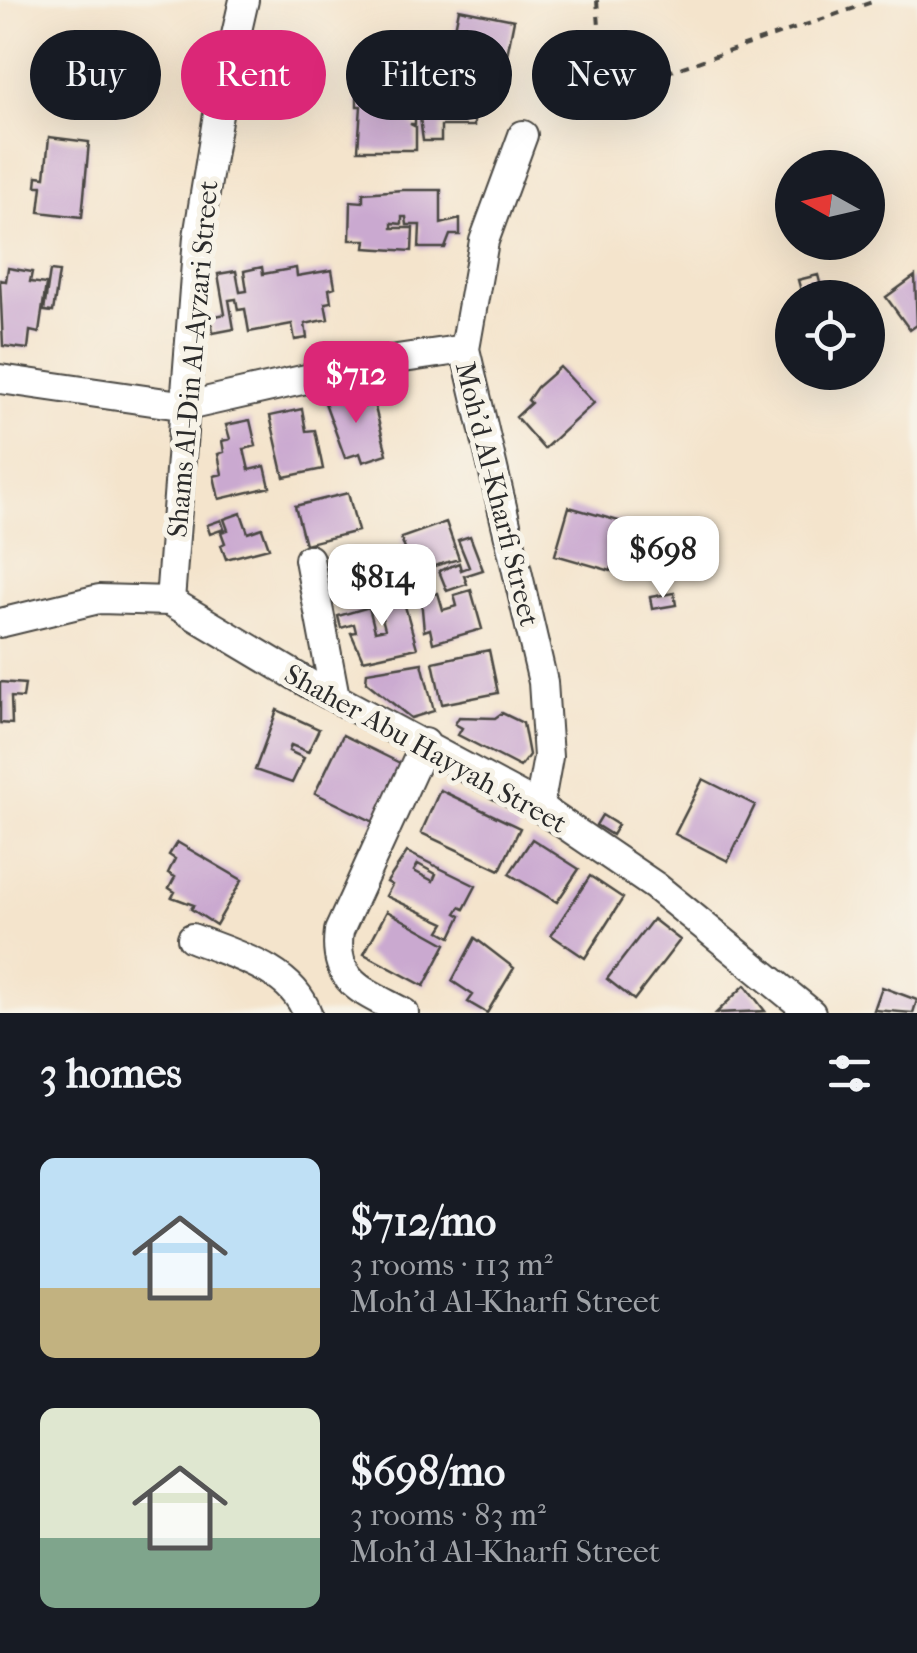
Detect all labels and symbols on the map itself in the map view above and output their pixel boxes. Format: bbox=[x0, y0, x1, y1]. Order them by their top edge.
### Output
north arrow bbox=[775, 150, 885, 260]
street label: Shams Al-Din Al-Ayzari Street bbox=[160, 179, 225, 539]
pin: $712 bbox=[297, 341, 415, 426]
street label: Moh'd Al-Kharfi Street bbox=[449, 359, 546, 630]
pin: $698 bbox=[604, 516, 722, 601]
pin: $814 bbox=[323, 544, 441, 629]
street label: Shaher Abu Hayyah Street bbox=[279, 657, 573, 840]

